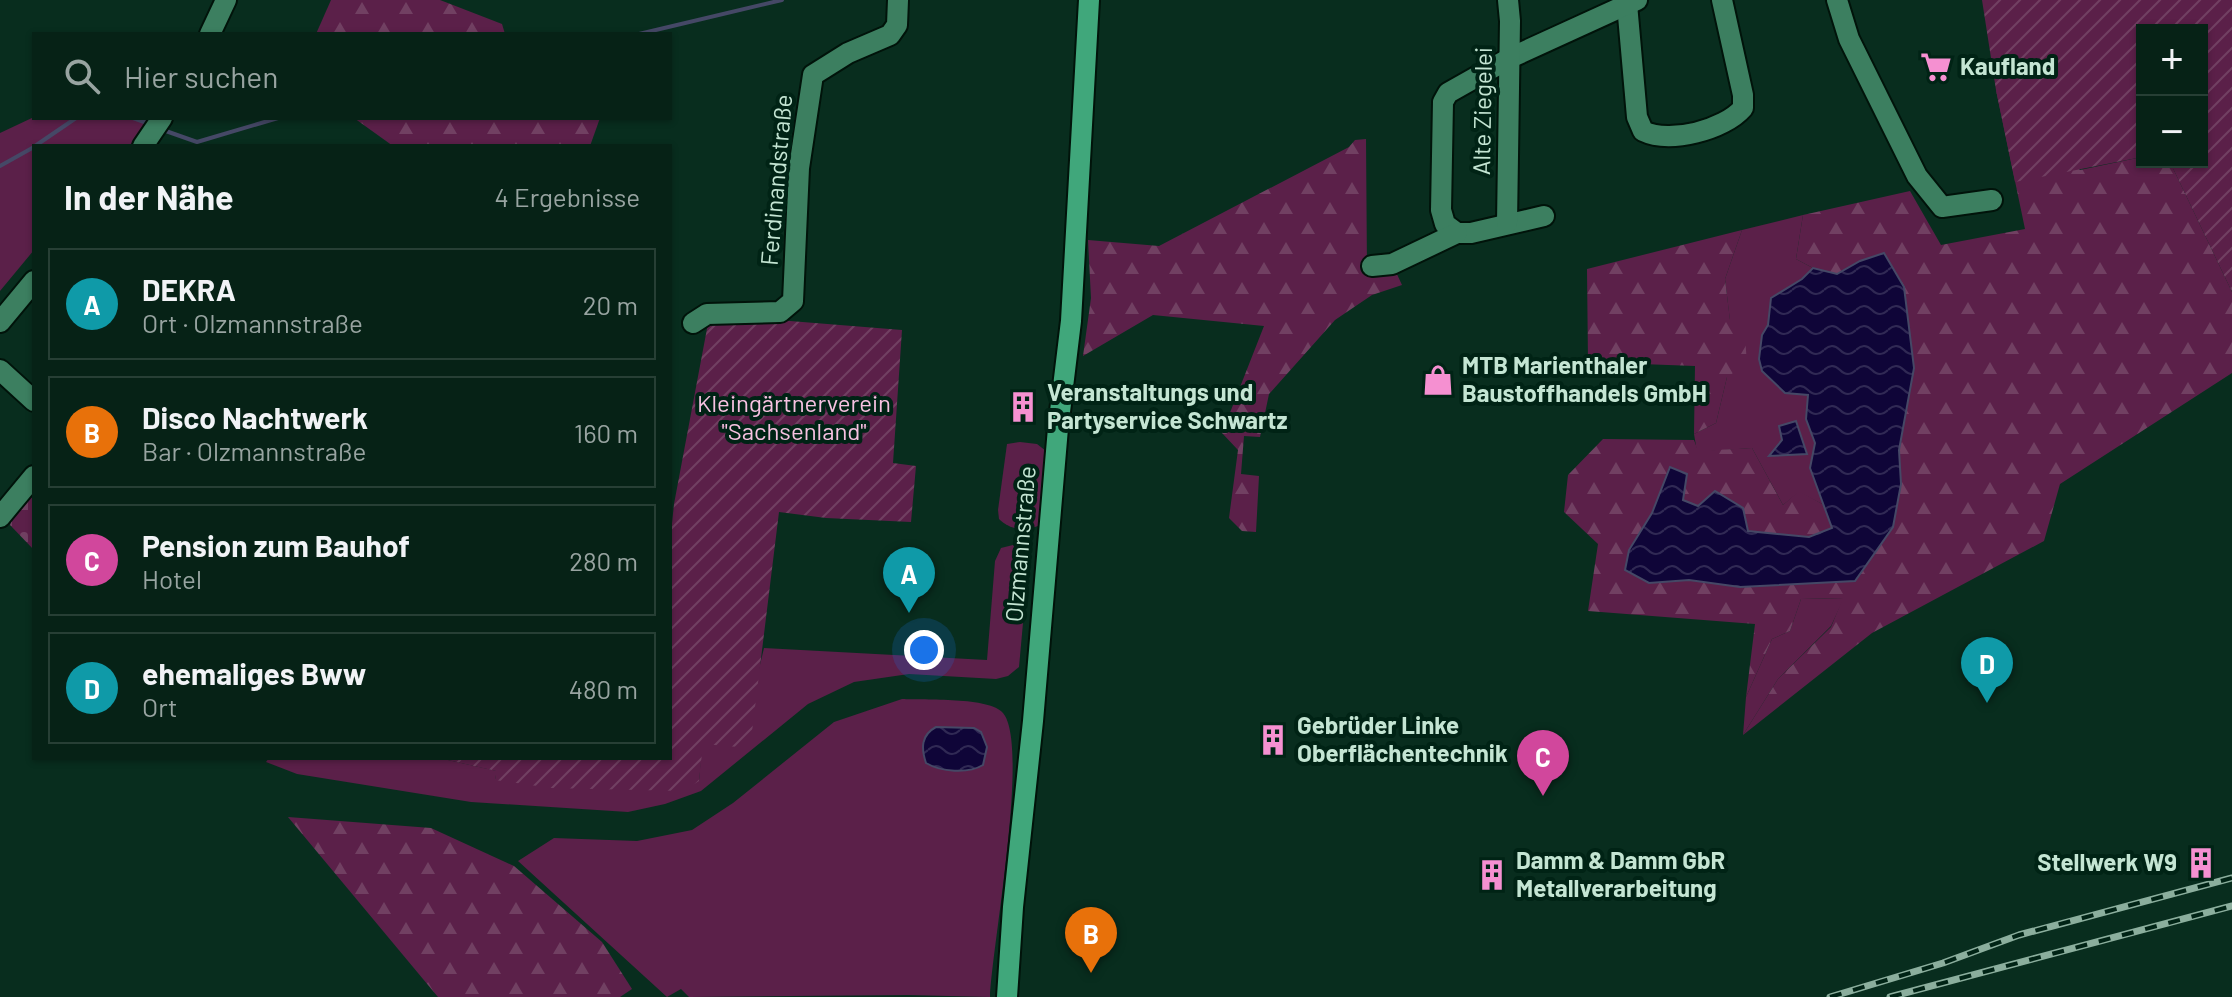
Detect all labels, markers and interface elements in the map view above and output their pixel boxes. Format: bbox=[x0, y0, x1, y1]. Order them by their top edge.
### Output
map controls bbox=[2136, 24, 2208, 168]
button: + bbox=[2136, 24, 2208, 96]
search box bbox=[32, 32, 672, 120]
street label: Alte Ziegelei bbox=[1466, 47, 1497, 175]
supermarket icon: Kaufland bbox=[1919, 50, 1953, 84]
place label: Kaufland bbox=[1960, 51, 2055, 80]
icon: search bbox=[60, 54, 104, 98]
text: Hier suchen bbox=[124, 58, 278, 94]
street label: Ferdinandstraße bbox=[754, 93, 797, 267]
button: − bbox=[2136, 96, 2208, 168]
text: In der Nähe bbox=[64, 176, 234, 217]
text: 4 Ergebnisse bbox=[495, 181, 640, 212]
text: DEKRA bbox=[142, 271, 236, 307]
text: A bbox=[83, 289, 101, 320]
text: 20 m bbox=[583, 289, 638, 320]
text: Ort · Olzmannstraße bbox=[142, 307, 363, 338]
place label: MTB Marienthaler Baustoffhandels GmbH bbox=[1462, 350, 1707, 407]
shop icon: MTB Marienthaler Baustoffhandels GmbH bbox=[1421, 363, 1455, 397]
place label: Veranstaltungs und Partyservice Schwartz bbox=[1047, 377, 1287, 434]
park label: Kleingärtnerverein "Sachsenland" bbox=[697, 388, 891, 445]
building icon: Veranstaltungs und Partyservice Schwartz bbox=[1006, 390, 1040, 424]
text: Disco Nachtwerk bbox=[142, 399, 368, 435]
text: B bbox=[84, 417, 100, 448]
text: 160 m bbox=[574, 417, 638, 448]
text: Bar · Olzmannstraße bbox=[142, 435, 366, 466]
street label: Olzmannstraße bbox=[998, 465, 1041, 623]
text: Pension zum Bauhof bbox=[142, 527, 410, 563]
text: C bbox=[84, 545, 100, 576]
text: 280 m bbox=[569, 545, 638, 576]
pin: A bbox=[883, 547, 935, 613]
text: Hotel bbox=[142, 563, 202, 594]
your location bbox=[904, 630, 944, 670]
pin: D bbox=[1961, 637, 2013, 703]
text: ehemaliges Bww bbox=[142, 655, 366, 691]
text: D bbox=[84, 673, 100, 704]
text: 480 m bbox=[569, 673, 638, 704]
text: Ort bbox=[142, 691, 177, 722]
place label: Gebrüder Linke Oberflächentechnik bbox=[1297, 710, 1508, 767]
building icon: Gebrüder Linke Oberflächentechnik bbox=[1256, 723, 1290, 757]
pin: C bbox=[1517, 730, 1569, 796]
place label: Damm & Damm GbR Metallverarbeitung bbox=[1516, 845, 1725, 902]
building icon: Stellwerk W9 bbox=[2184, 846, 2218, 880]
place label: Stellwerk W9 bbox=[2037, 847, 2177, 876]
building icon: Damm & Damm GbR Metallverarbeitung bbox=[1475, 858, 1509, 892]
pin: B bbox=[1065, 907, 1117, 973]

